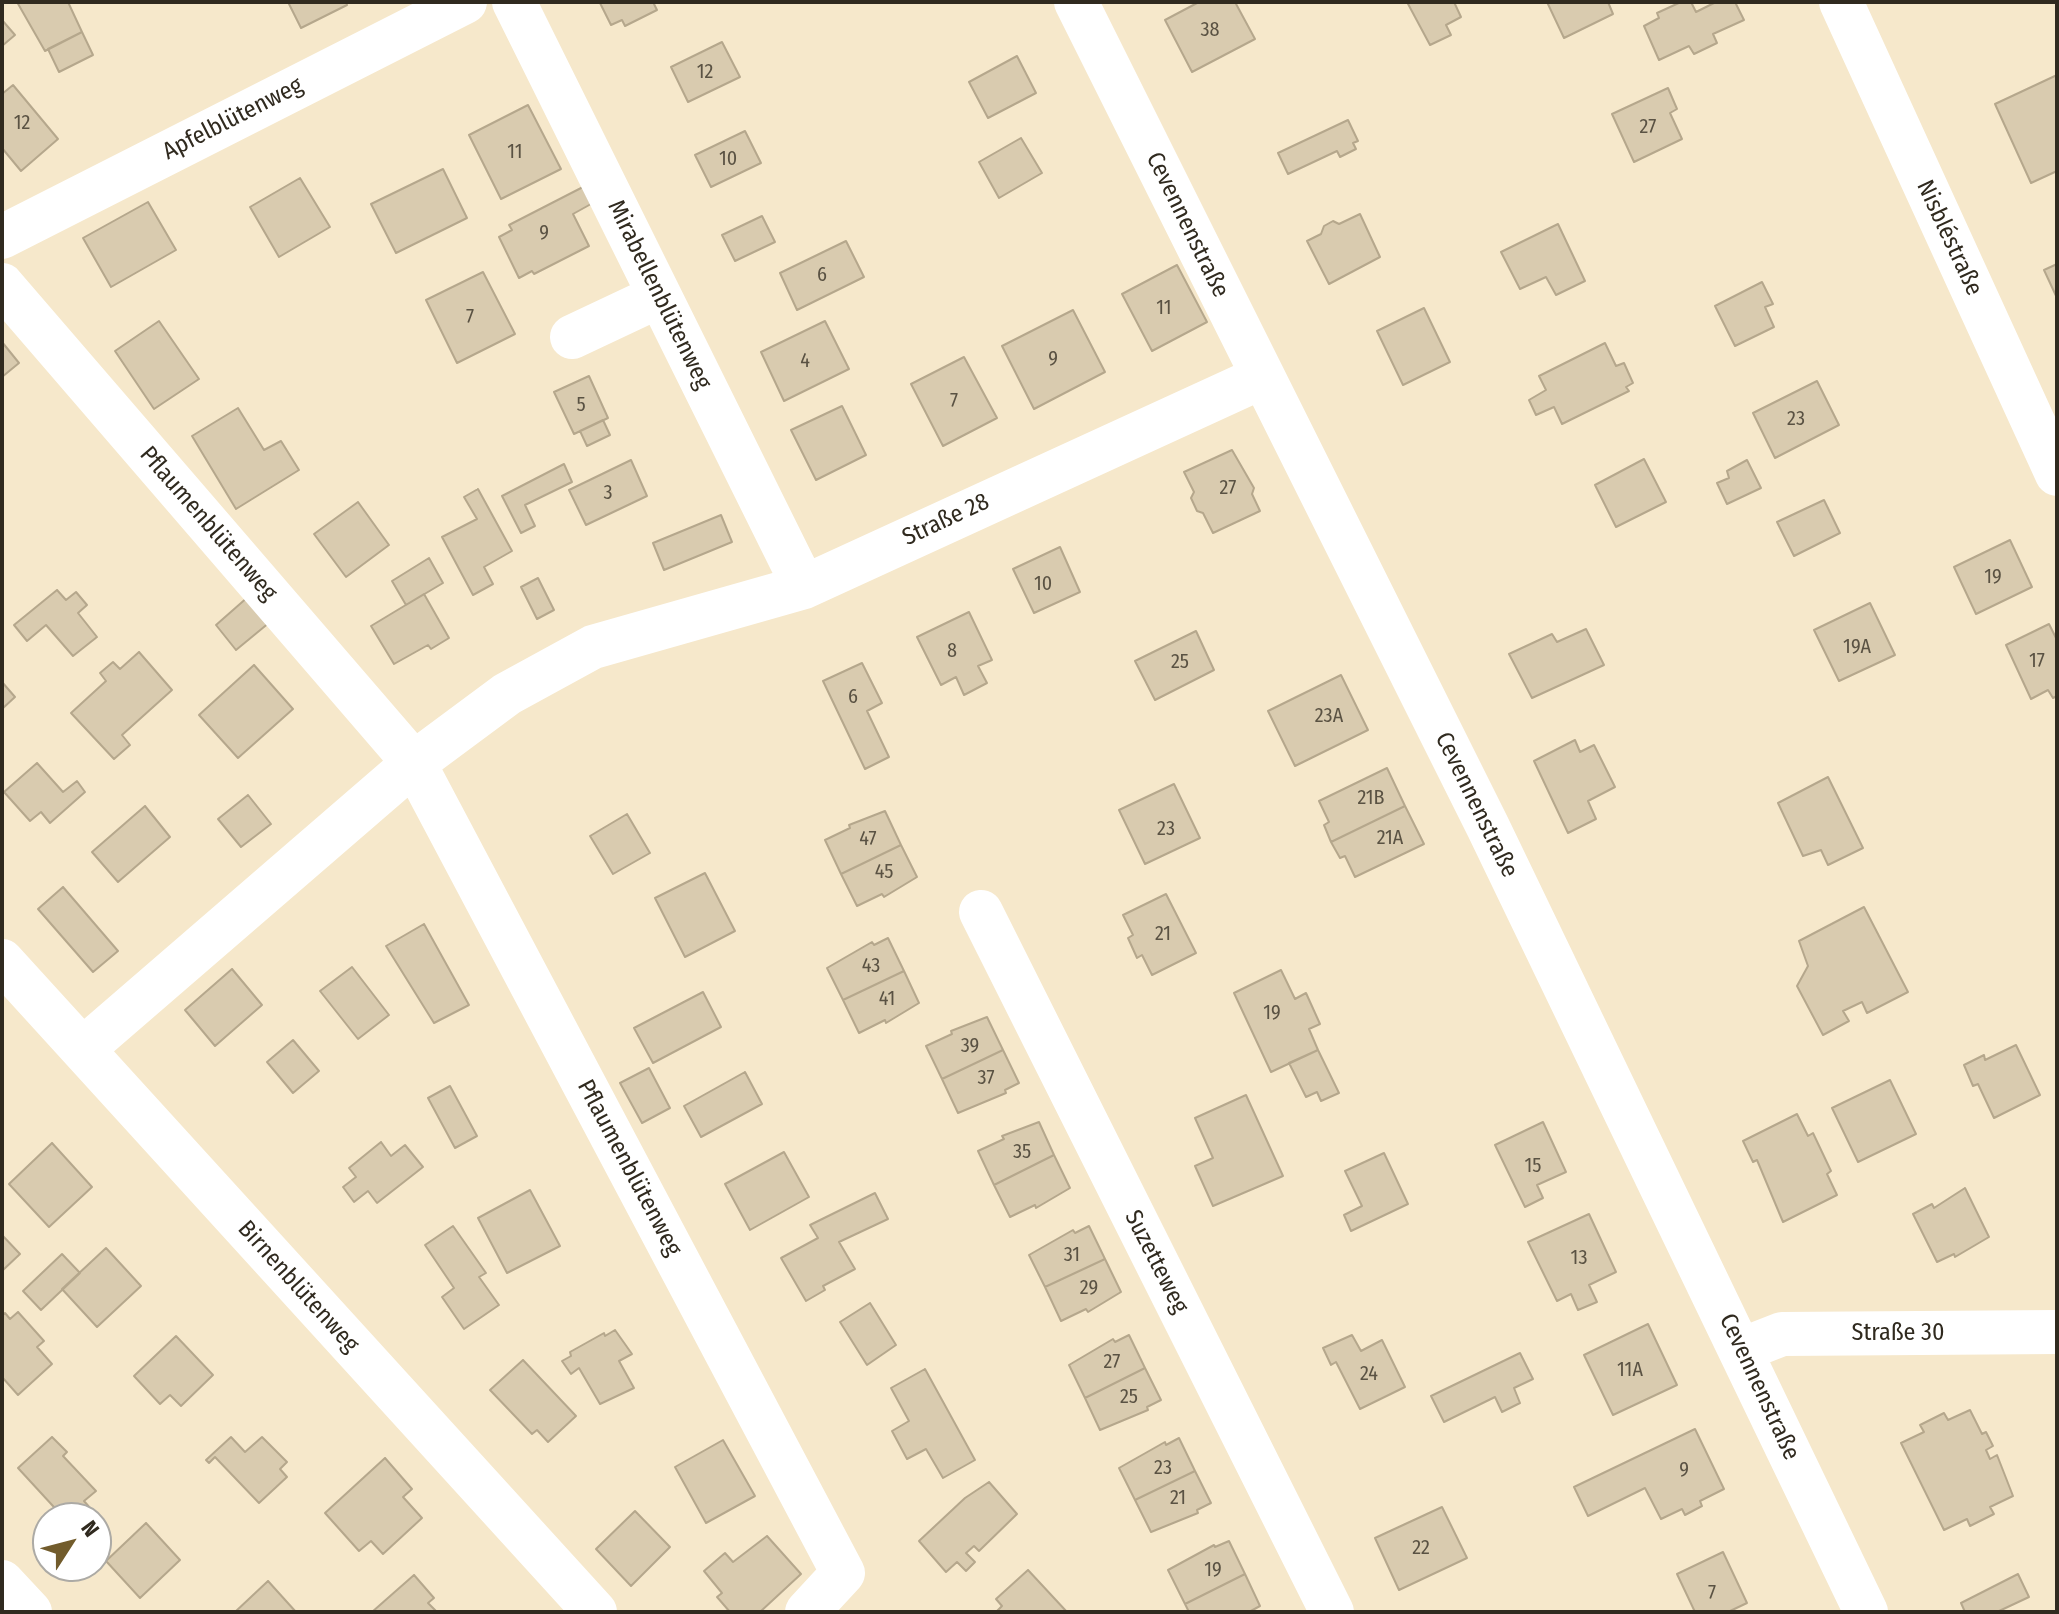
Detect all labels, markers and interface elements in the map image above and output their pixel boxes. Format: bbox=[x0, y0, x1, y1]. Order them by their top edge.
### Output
house number: 38 bbox=[1200, 18, 1220, 42]
house number: 12 bbox=[697, 60, 713, 84]
street label: Apfelblütenweg bbox=[158, 71, 308, 167]
house number: 12 bbox=[14, 111, 30, 135]
house number: 27 bbox=[1640, 115, 1656, 139]
house number: 11 bbox=[507, 140, 523, 164]
house number: 10 bbox=[719, 147, 737, 171]
street label: Cevennenstraße bbox=[1139, 148, 1235, 302]
street label: Nisbléstraße bbox=[1910, 176, 1988, 300]
street label: Mirabellenblütenweg bbox=[601, 196, 717, 394]
house number: 9 bbox=[539, 221, 549, 245]
house number: 6 bbox=[817, 263, 827, 287]
house number: 11 bbox=[1156, 296, 1172, 320]
house number: 7 bbox=[466, 305, 474, 329]
house number: 9 bbox=[1048, 347, 1058, 371]
house number: 4 bbox=[800, 349, 810, 373]
house number: 7 bbox=[950, 389, 958, 413]
house number: 5 bbox=[576, 393, 586, 417]
house number: 23 bbox=[1787, 407, 1805, 431]
street label: Pflaumenblütenweg bbox=[133, 441, 283, 607]
house number: 27 bbox=[1220, 476, 1236, 500]
house number: 3 bbox=[603, 481, 613, 505]
street label: Straße 28 bbox=[898, 487, 994, 553]
house number: 19 bbox=[1984, 565, 2002, 589]
house number: 10 bbox=[1034, 572, 1052, 596]
house number: 19A bbox=[1843, 635, 1871, 659]
house number: 8 bbox=[947, 639, 957, 663]
house number: 17 bbox=[2029, 649, 2045, 673]
house number: 25 bbox=[1171, 650, 1189, 674]
house number: 6 bbox=[848, 685, 858, 709]
house number: 23A bbox=[1315, 704, 1343, 728]
street label: Cevennenstraße bbox=[1428, 728, 1524, 882]
house number: 21B bbox=[1357, 786, 1385, 810]
house number: 23 bbox=[1157, 817, 1175, 841]
house number: 21A bbox=[1377, 826, 1403, 850]
house number: 47 bbox=[859, 827, 877, 851]
house number: 45 bbox=[875, 860, 893, 884]
house number: 21 bbox=[1155, 922, 1171, 946]
house number: 43 bbox=[862, 954, 880, 978]
house number: 41 bbox=[879, 987, 895, 1011]
house number: 19 bbox=[1263, 1001, 1281, 1025]
house number: 39 bbox=[961, 1034, 979, 1058]
house number: 37 bbox=[977, 1066, 995, 1090]
street label: Pflaumenblütenweg bbox=[570, 1075, 688, 1261]
house number: 35 bbox=[1013, 1140, 1031, 1164]
house number: 15 bbox=[1525, 1154, 1541, 1178]
street label: Suzetteweg bbox=[1118, 1206, 1194, 1318]
street label: Birnenblütenweg bbox=[231, 1215, 365, 1359]
house number: 31 bbox=[1064, 1243, 1080, 1267]
house number: 13 bbox=[1571, 1246, 1587, 1270]
house number: 29 bbox=[1080, 1276, 1098, 1300]
street label: Cevennenstraße bbox=[1713, 1309, 1805, 1465]
street label: Straße 30 bbox=[1852, 1319, 1944, 1347]
house number: 27 bbox=[1104, 1350, 1120, 1374]
house number: 11A bbox=[1617, 1358, 1643, 1382]
house number: 24 bbox=[1360, 1362, 1378, 1386]
house number: 25 bbox=[1120, 1385, 1138, 1409]
house number: 23 bbox=[1154, 1456, 1172, 1480]
house number: 9 bbox=[1679, 1458, 1689, 1482]
house number: 21 bbox=[1170, 1486, 1186, 1510]
north arrow bbox=[32, 1502, 112, 1582]
text: N bbox=[75, 1516, 105, 1542]
house number: 22 bbox=[1412, 1536, 1430, 1560]
house number: 19 bbox=[1204, 1558, 1222, 1582]
house number: 7 bbox=[1708, 1581, 1716, 1605]

